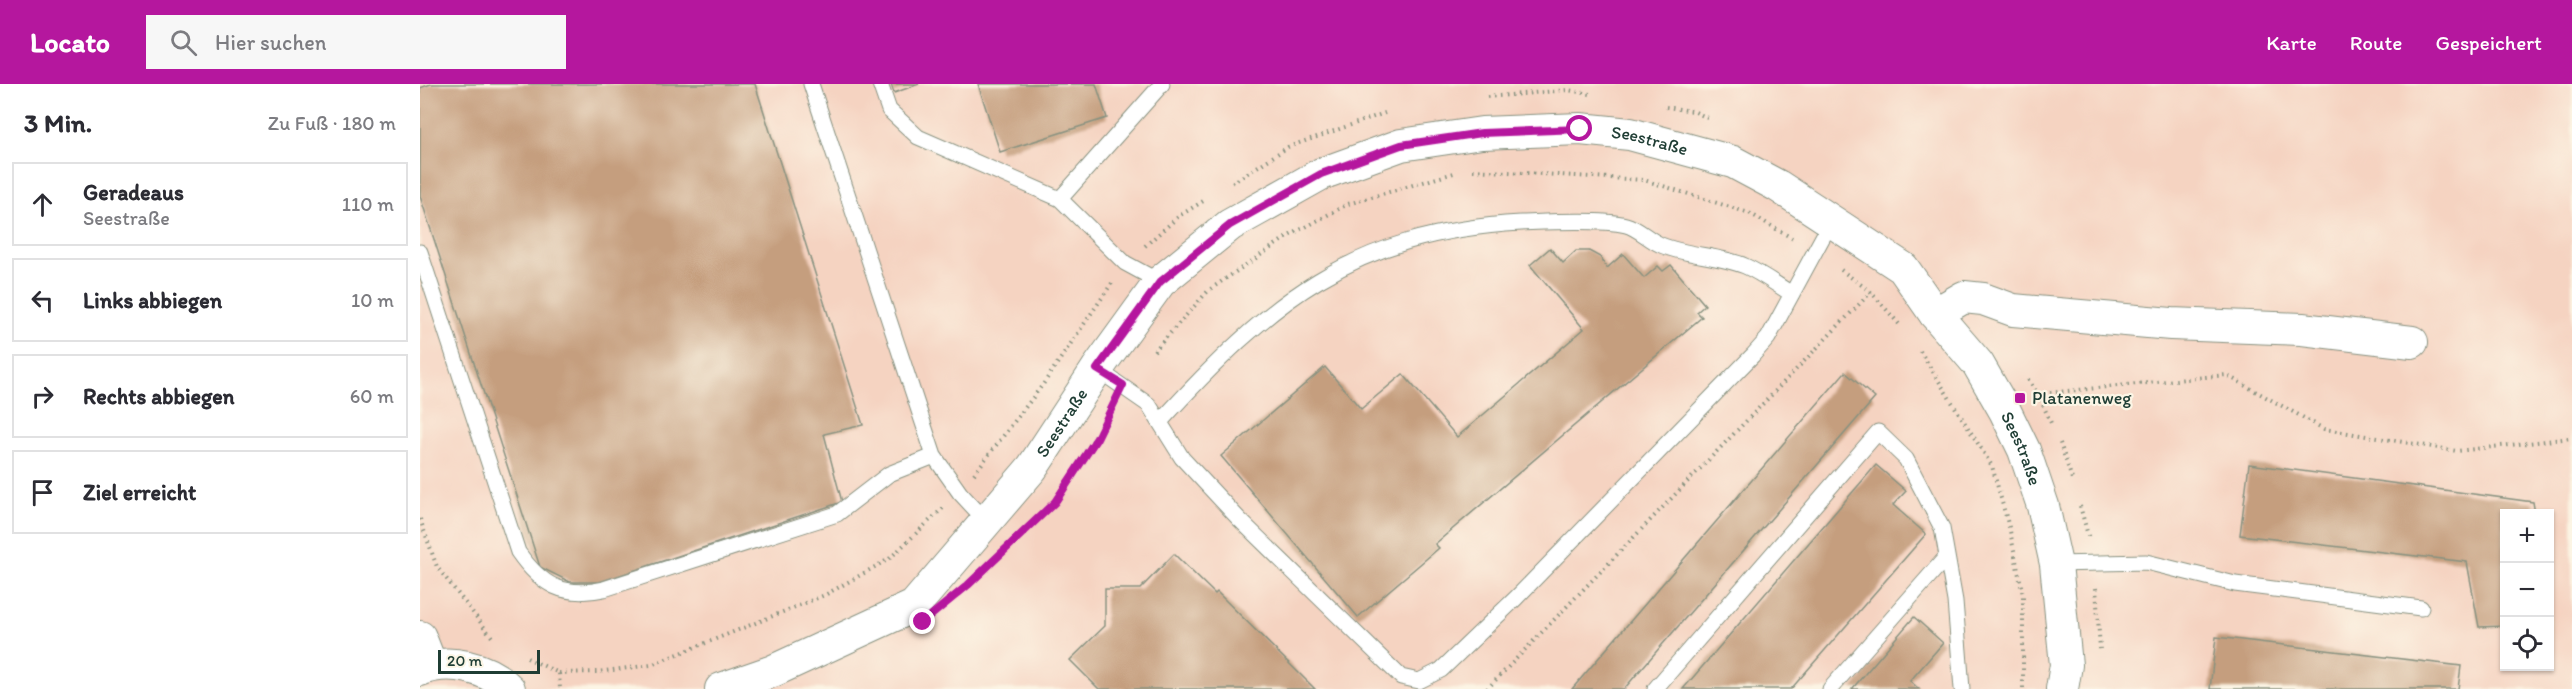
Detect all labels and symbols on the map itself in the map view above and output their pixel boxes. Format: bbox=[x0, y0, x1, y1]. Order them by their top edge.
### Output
route start bbox=[1566, 115, 1592, 141]
street label: Seestraße bbox=[1610, 121, 1690, 160]
street label: Seestraße bbox=[1031, 384, 1092, 461]
place label: Platanenweg bbox=[2032, 387, 2132, 409]
marker: Platanenweg bbox=[2013, 391, 2027, 405]
street label: Seestraße bbox=[1996, 408, 2046, 488]
route end bbox=[909, 608, 935, 634]
scale bar bbox=[438, 647, 540, 674]

